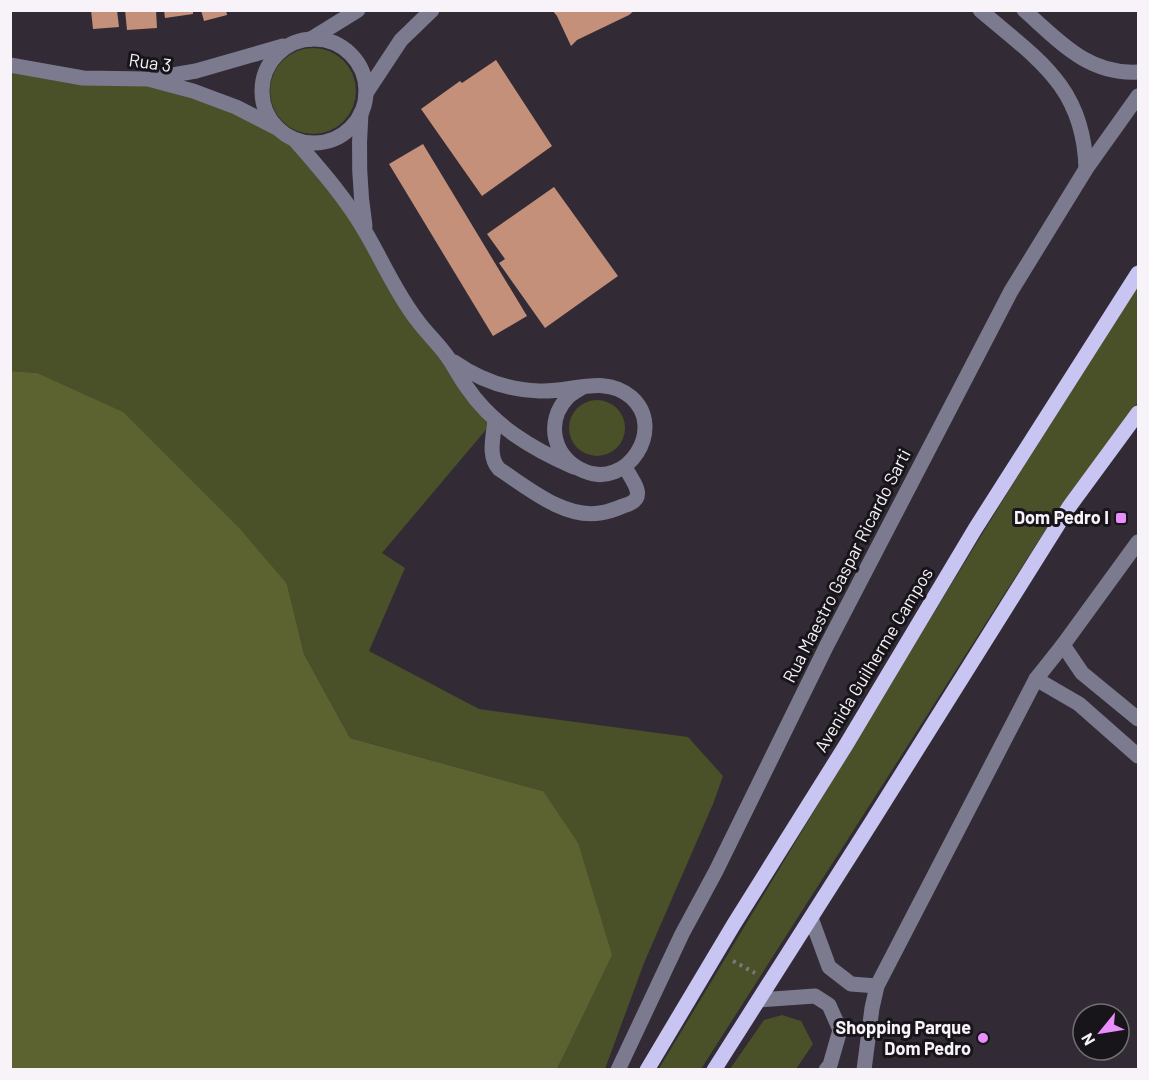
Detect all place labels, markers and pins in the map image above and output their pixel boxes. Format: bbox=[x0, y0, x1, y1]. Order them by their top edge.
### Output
place label: Dom Pedro I bbox=[1014, 506, 1109, 528]
marker: Dom Pedro I bbox=[1114, 511, 1128, 525]
place label: Shopping Parque Dom Pedro bbox=[836, 1016, 971, 1059]
marker: Shopping Parque Dom Pedro bbox=[976, 1031, 990, 1045]

